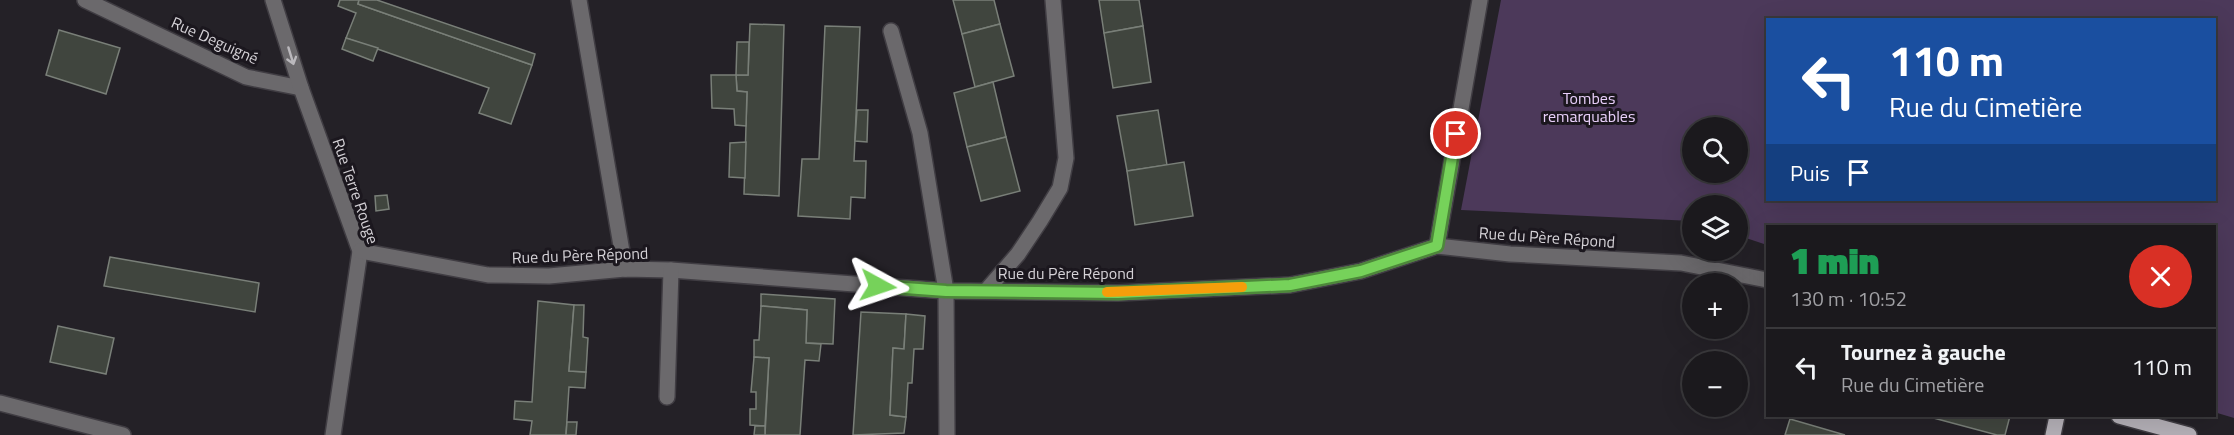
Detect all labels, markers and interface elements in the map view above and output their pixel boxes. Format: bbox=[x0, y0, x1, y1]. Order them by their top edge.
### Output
street label: Rue Deguigné bbox=[167, 10, 263, 70]
text: 110 m bbox=[1889, 28, 2004, 92]
icon: left bbox=[1790, 42, 1868, 120]
one-way arrow bbox=[286, 46, 297, 65]
park label: Tombes remarquables bbox=[1543, 86, 1635, 128]
text: Rue du Cimetière bbox=[1889, 86, 2082, 127]
pin bbox=[1430, 108, 1481, 159]
icon: arrive bbox=[1439, 117, 1472, 150]
map controls bbox=[1682, 117, 1748, 417]
button: search bbox=[1682, 117, 1748, 183]
street label: Rue Terre Rouge bbox=[327, 135, 385, 247]
text: Puis bbox=[1790, 156, 1830, 190]
icon: arrive bbox=[1842, 156, 1875, 189]
button: layers bbox=[1682, 195, 1748, 261]
street label: Rue du Père Répond bbox=[1478, 220, 1616, 254]
text: 1 min bbox=[1790, 233, 1879, 288]
street label: Rue du Père Répond bbox=[511, 241, 649, 269]
button: close bbox=[2129, 245, 2192, 308]
position arrow bbox=[846, 254, 910, 318]
street label: Rue du Père Répond bbox=[998, 261, 1134, 285]
button: + bbox=[1682, 273, 1748, 339]
text: 130 m · 10:52 bbox=[1790, 283, 1907, 314]
text: Tournez à gauche bbox=[1841, 335, 2006, 369]
text: 110 m bbox=[2132, 350, 2192, 384]
button: − bbox=[1682, 351, 1748, 417]
icon: left bbox=[1790, 351, 1823, 384]
text: Rue du Cimetière bbox=[1841, 369, 1984, 400]

